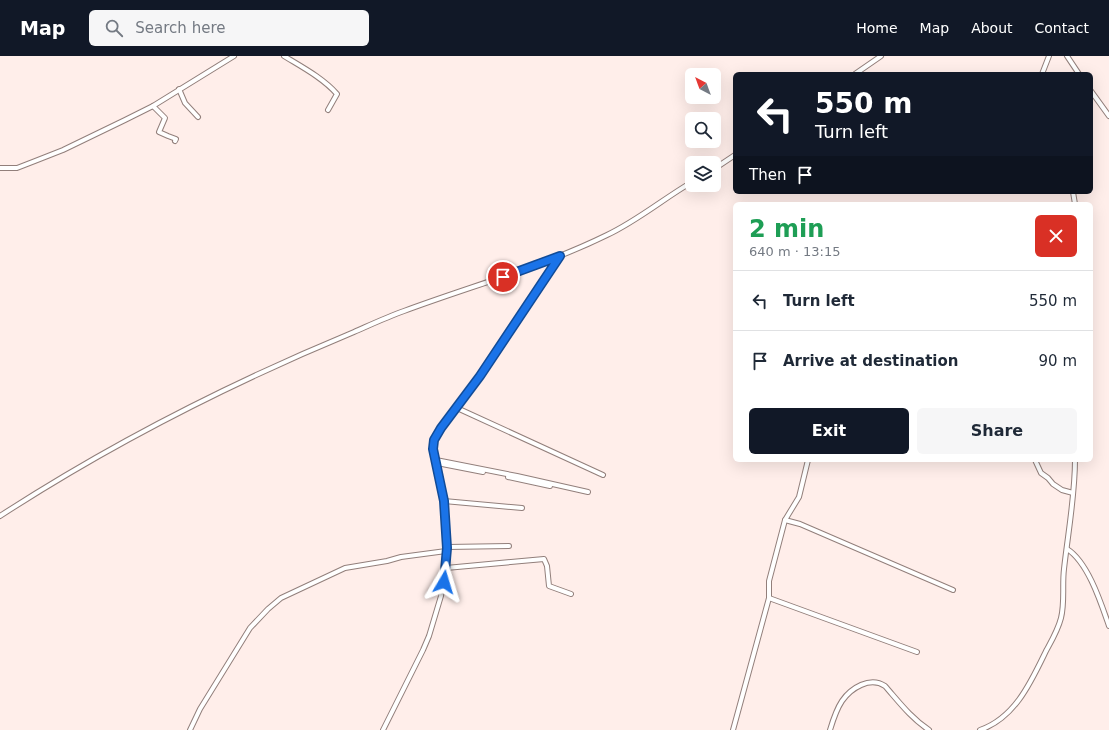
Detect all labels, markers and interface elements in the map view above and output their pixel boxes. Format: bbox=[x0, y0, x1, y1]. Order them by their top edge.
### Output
search box bbox=[89, 10, 369, 46]
text: Map bbox=[20, 17, 65, 39]
icon: search bbox=[103, 17, 125, 39]
text: Search here bbox=[135, 19, 225, 37]
text: Home bbox=[856, 20, 898, 36]
text: Map bbox=[920, 20, 949, 36]
text: About bbox=[971, 20, 1013, 36]
text: Contact bbox=[1035, 20, 1089, 36]
north arrow bbox=[685, 68, 721, 104]
map controls bbox=[685, 68, 721, 192]
text: 550 m bbox=[815, 87, 912, 120]
icon: left bbox=[749, 88, 801, 140]
button: search bbox=[685, 112, 721, 148]
text: Turn left bbox=[815, 121, 888, 142]
button: layers bbox=[685, 156, 721, 192]
icon: arrive bbox=[794, 164, 816, 186]
text: Then bbox=[749, 166, 786, 184]
text: 2 min bbox=[749, 215, 824, 243]
button: close bbox=[1035, 215, 1077, 257]
text: 640 m · 13:15 bbox=[749, 244, 840, 259]
pin bbox=[486, 260, 520, 294]
icon: arrive bbox=[492, 266, 514, 288]
icon: left bbox=[749, 290, 771, 312]
text: Turn left bbox=[783, 292, 855, 310]
text: 550 m bbox=[1029, 292, 1077, 310]
icon: arrive bbox=[749, 350, 771, 372]
text: Arrive at destination bbox=[783, 352, 958, 370]
text: 90 m bbox=[1039, 352, 1077, 370]
button: Exit bbox=[749, 408, 909, 454]
button: Share bbox=[917, 408, 1077, 454]
position arrow bbox=[423, 561, 465, 603]

